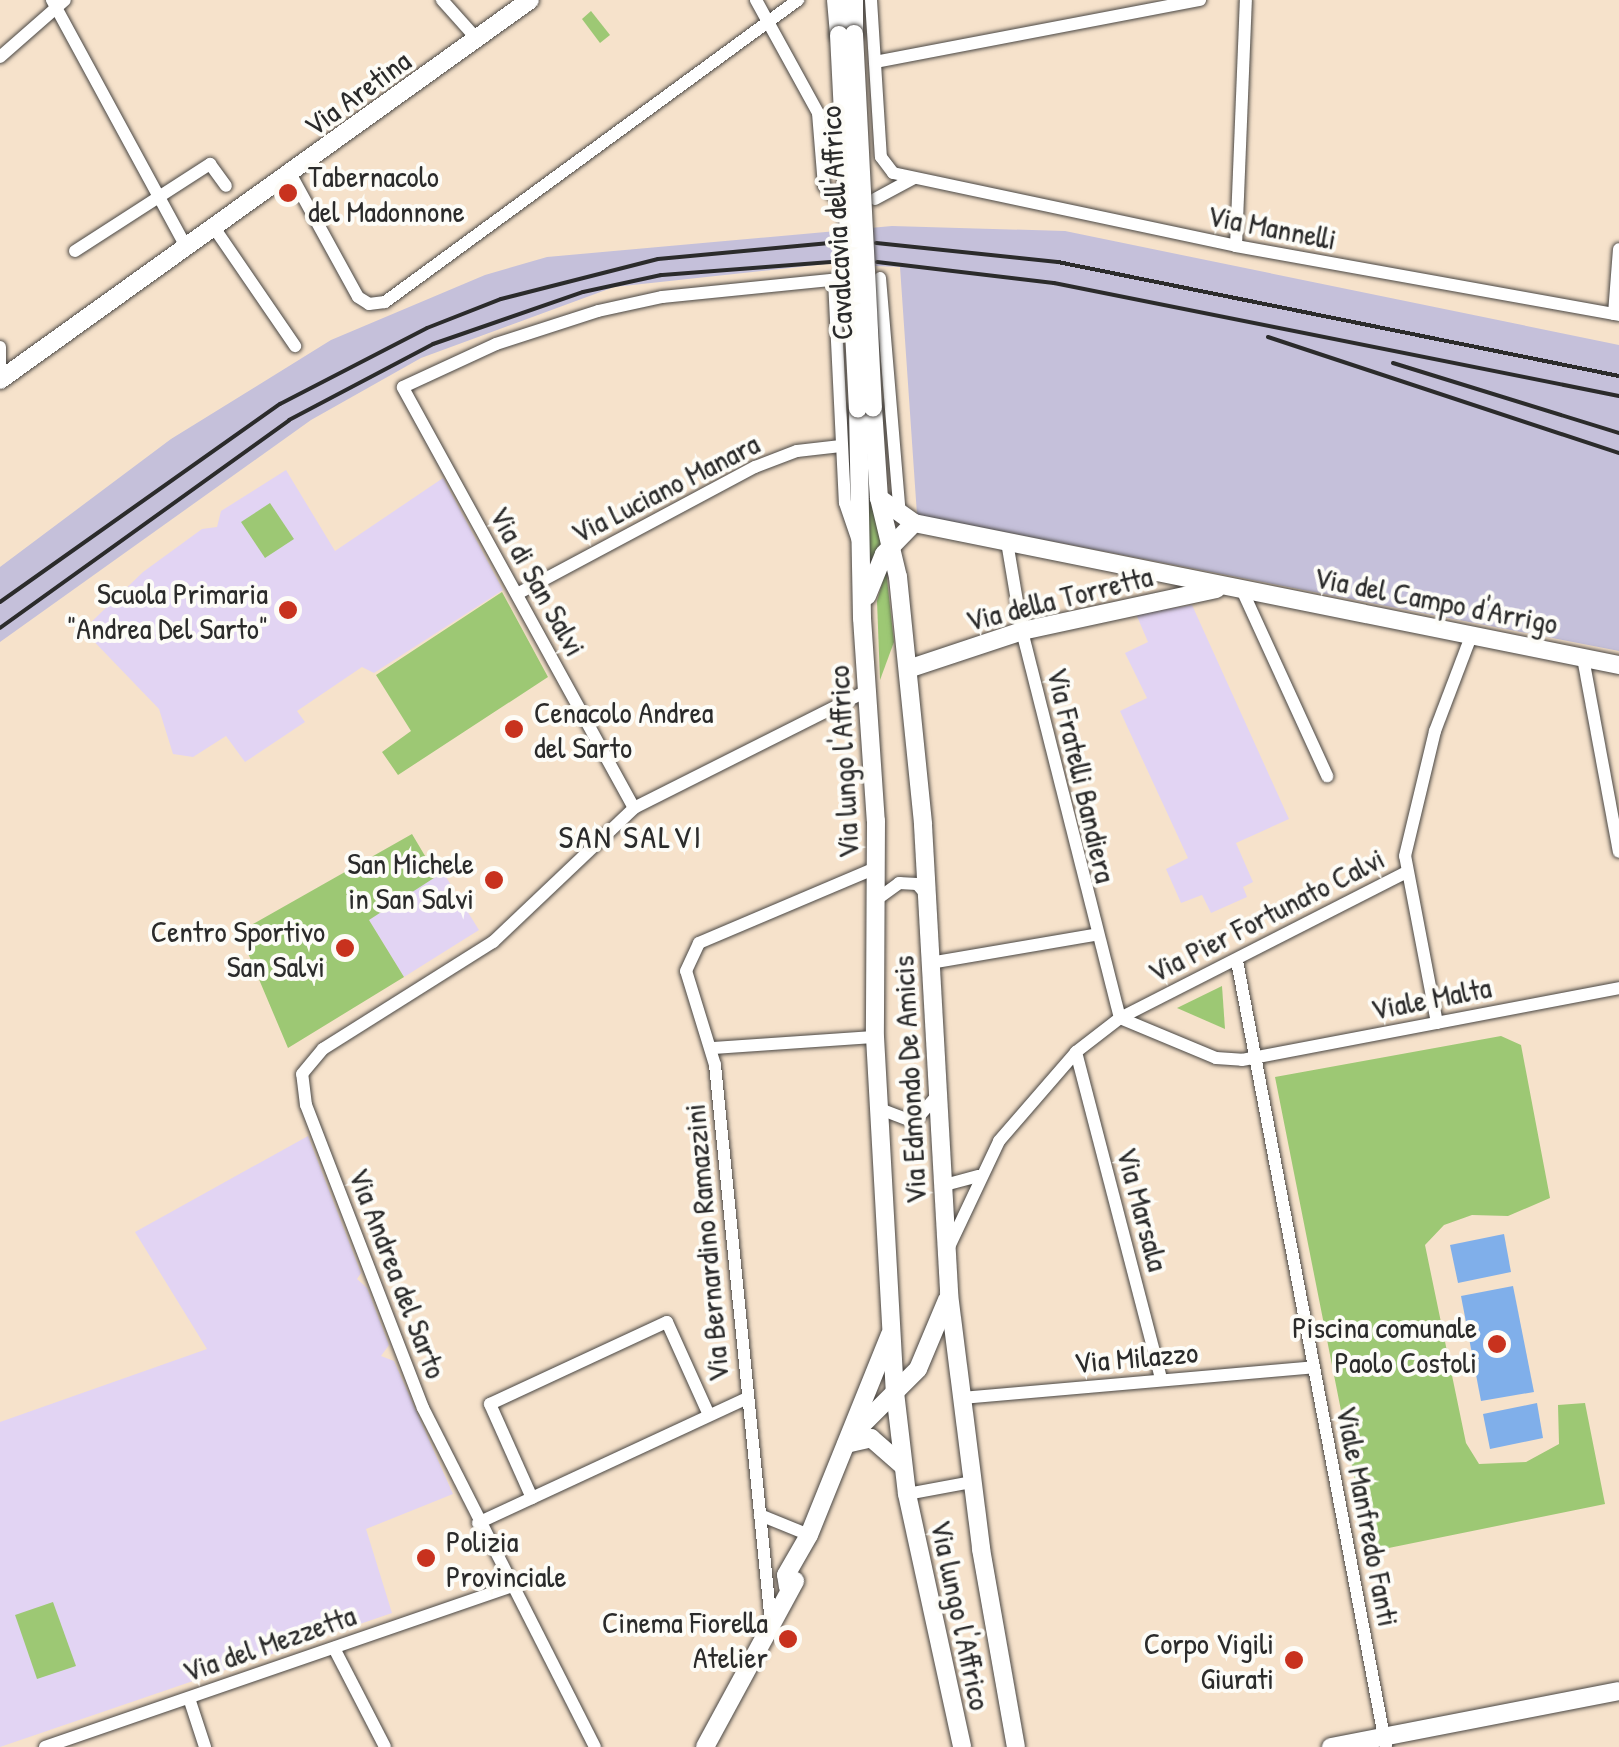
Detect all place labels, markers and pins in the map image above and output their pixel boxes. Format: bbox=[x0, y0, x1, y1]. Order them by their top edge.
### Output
place label: Tabernacolo del Madonnone bbox=[308, 158, 465, 228]
marker: Tabernacolo del Madonnone bbox=[277, 182, 299, 204]
place label: Scuola Primaria "Andrea Del Sarto" bbox=[67, 575, 268, 646]
marker: Scuola Primaria "Andrea Del Sarto" bbox=[277, 599, 299, 621]
place label: Cenacolo Andrea del Sarto bbox=[534, 694, 714, 764]
marker: Cenacolo Andrea del Sarto bbox=[503, 718, 525, 740]
place label: San Michele in San Salvi bbox=[347, 845, 474, 916]
marker: San Michele in San Salvi bbox=[483, 869, 505, 891]
place label: Centro Sportivo San Salvi bbox=[151, 913, 325, 984]
marker: Centro Sportivo San Salvi bbox=[334, 937, 356, 959]
place label: Piscina comunale Paolo Costoli bbox=[1292, 1309, 1477, 1380]
marker: Piscina comunale Paolo Costoli bbox=[1486, 1333, 1508, 1355]
place label: Polizia Provinciale bbox=[446, 1523, 566, 1594]
marker: Polizia Provinciale bbox=[415, 1547, 437, 1569]
place label: Cinema Fiorella Atelier bbox=[602, 1604, 768, 1674]
place label: Corpo Vigili Giurati bbox=[1144, 1625, 1274, 1696]
marker: Cinema Fiorella Atelier bbox=[777, 1628, 799, 1650]
marker: Corpo Vigili Giurati bbox=[1283, 1649, 1305, 1671]

